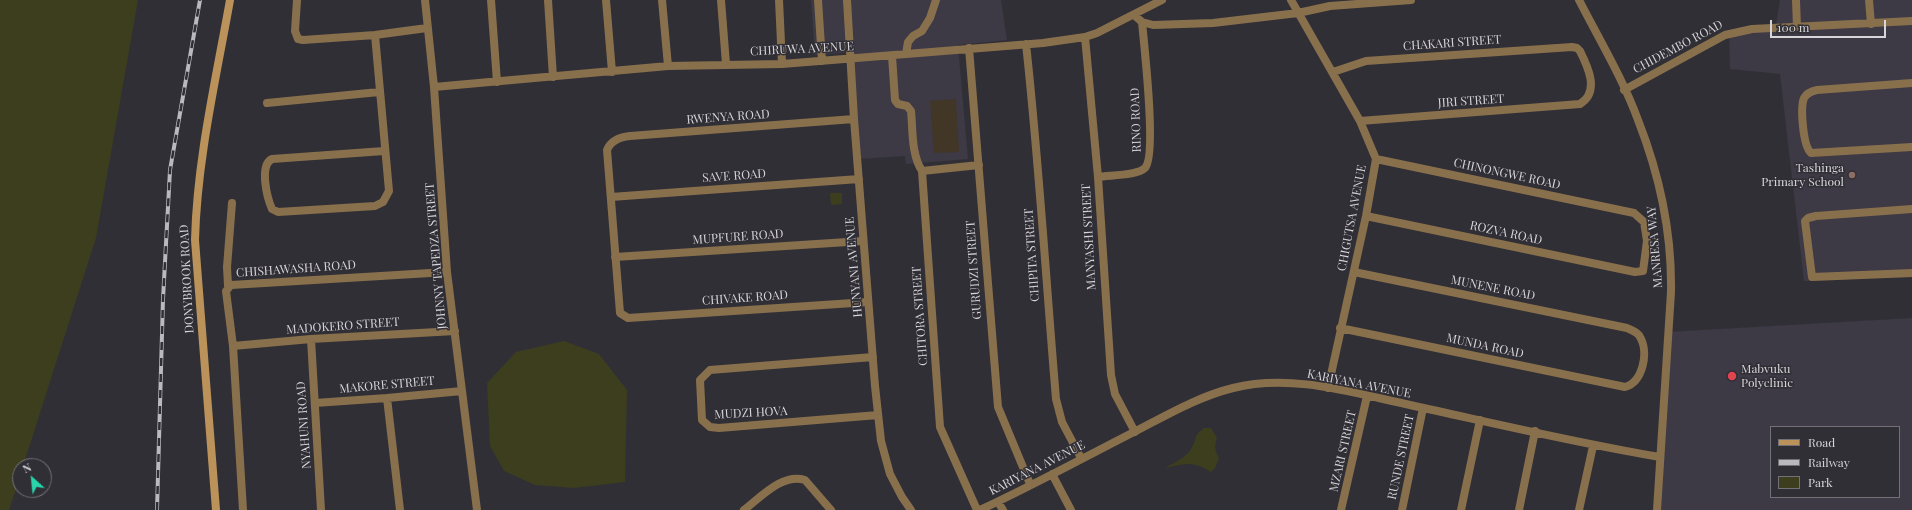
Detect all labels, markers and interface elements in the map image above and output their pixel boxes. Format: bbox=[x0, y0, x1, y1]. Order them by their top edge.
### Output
scale bar bbox=[1772, 12, 1888, 38]
street label: CHIDEMBO ROAD bbox=[1631, 17, 1725, 77]
text: 100 m bbox=[1777, 19, 1809, 35]
street label: CHAKARI STREET bbox=[1402, 32, 1502, 54]
street label: CHIRUWA AVENUE bbox=[750, 39, 854, 59]
street label: RINO ROAD bbox=[1128, 87, 1144, 153]
street label: JIRI STREET bbox=[1437, 91, 1505, 111]
street label: RWENYA ROAD bbox=[686, 107, 770, 127]
street label: CHINONGWE ROAD bbox=[1452, 156, 1562, 192]
place label: Tashinga Primary School bbox=[1761, 161, 1844, 189]
street label: CHIGUTSA AVENUE bbox=[1335, 164, 1369, 272]
street label: SAVE ROAD bbox=[702, 167, 766, 185]
marker: Tashinga Primary School bbox=[1847, 170, 1857, 180]
street label: JOHNNY TAPEDZA STREET bbox=[422, 182, 450, 330]
street label: MANYASHI STREET bbox=[1079, 183, 1099, 291]
street label: MANRESA WAY bbox=[1644, 205, 1666, 289]
street label: CHIPITA STREET bbox=[1022, 208, 1042, 302]
street label: HUNYANI AVENUE bbox=[842, 216, 866, 318]
street label: ROZVA ROAD bbox=[1469, 218, 1543, 248]
street label: GURUDZI STREET bbox=[963, 220, 985, 320]
street label: DONYBROOK ROAD bbox=[177, 224, 197, 334]
street label: MUPFURE ROAD bbox=[692, 227, 784, 247]
street label: CHISHAWASHA ROAD bbox=[236, 258, 356, 280]
street label: CHITORA STREET bbox=[909, 266, 931, 366]
street label: MUNENE ROAD bbox=[1450, 273, 1536, 303]
street label: CHIVAKE ROAD bbox=[702, 288, 788, 308]
street label: MADOKERO STREET bbox=[286, 315, 400, 337]
street label: MUNDA ROAD bbox=[1445, 331, 1525, 361]
place label: Mabvuku Polyclinic bbox=[1741, 362, 1793, 390]
street label: KARIYANA AVENUE bbox=[1306, 367, 1412, 401]
marker: Mabvuku Polyclinic bbox=[1726, 370, 1738, 382]
street label: MAKORE STREET bbox=[339, 374, 435, 396]
street label: NYAHUNI ROAD bbox=[294, 381, 314, 469]
street label: MUDZI HOVA bbox=[714, 404, 788, 422]
street label: MZARI STREET bbox=[1327, 409, 1359, 493]
street label: RUNDE STREET bbox=[1385, 413, 1417, 501]
legend bbox=[1770, 426, 1900, 498]
text: Road bbox=[1808, 434, 1835, 450]
street label: KARIYANA AVENUE bbox=[987, 438, 1087, 498]
text: Railway bbox=[1808, 454, 1850, 470]
north arrow bbox=[12, 458, 52, 498]
text: N bbox=[20, 459, 34, 476]
text: Park bbox=[1808, 474, 1833, 490]

